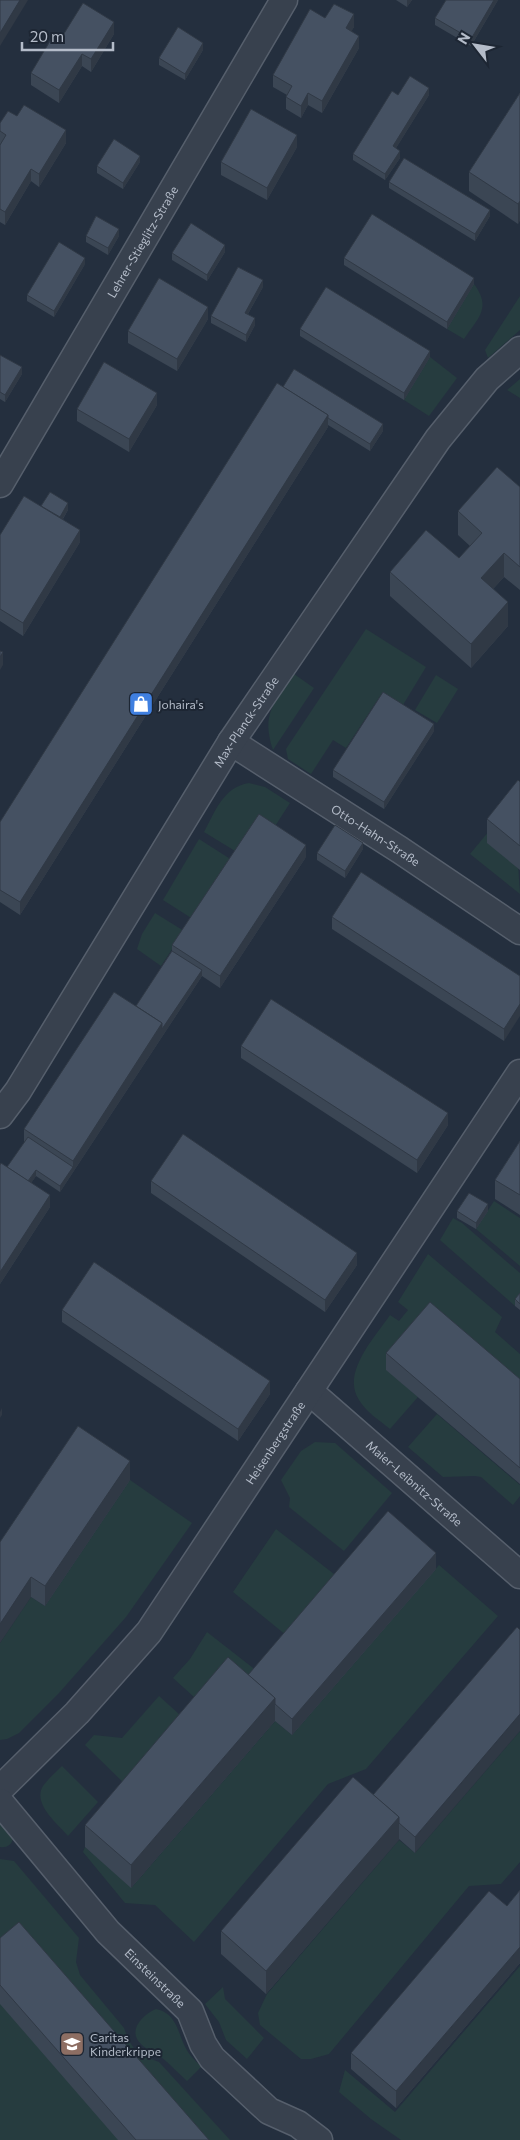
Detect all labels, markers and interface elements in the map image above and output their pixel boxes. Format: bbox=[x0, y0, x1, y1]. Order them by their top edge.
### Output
scale bar bbox=[22, 20, 114, 52]
north arrow bbox=[450, 20, 500, 70]
text: 20 m bbox=[30, 27, 64, 45]
text: N bbox=[453, 29, 473, 47]
street label: Lehrer-Stieglitz-Straße bbox=[104, 183, 180, 300]
street label: Max-Planck-Straße bbox=[210, 673, 281, 770]
shop icon: Johaira's bbox=[128, 691, 154, 717]
place label: Johaira's bbox=[158, 697, 204, 712]
street label: Otto-Hahn-Straße bbox=[329, 801, 423, 868]
street label: Heisenbergstraße bbox=[242, 1398, 307, 1487]
street label: Maier-Leibnitz-Straße bbox=[364, 1437, 465, 1529]
street label: Einsteinstraße bbox=[122, 1945, 189, 2010]
place label: Caritas Kinderkrippe bbox=[90, 2030, 161, 2058]
school or university icon: Caritas Kinderkrippe bbox=[59, 2031, 85, 2057]

